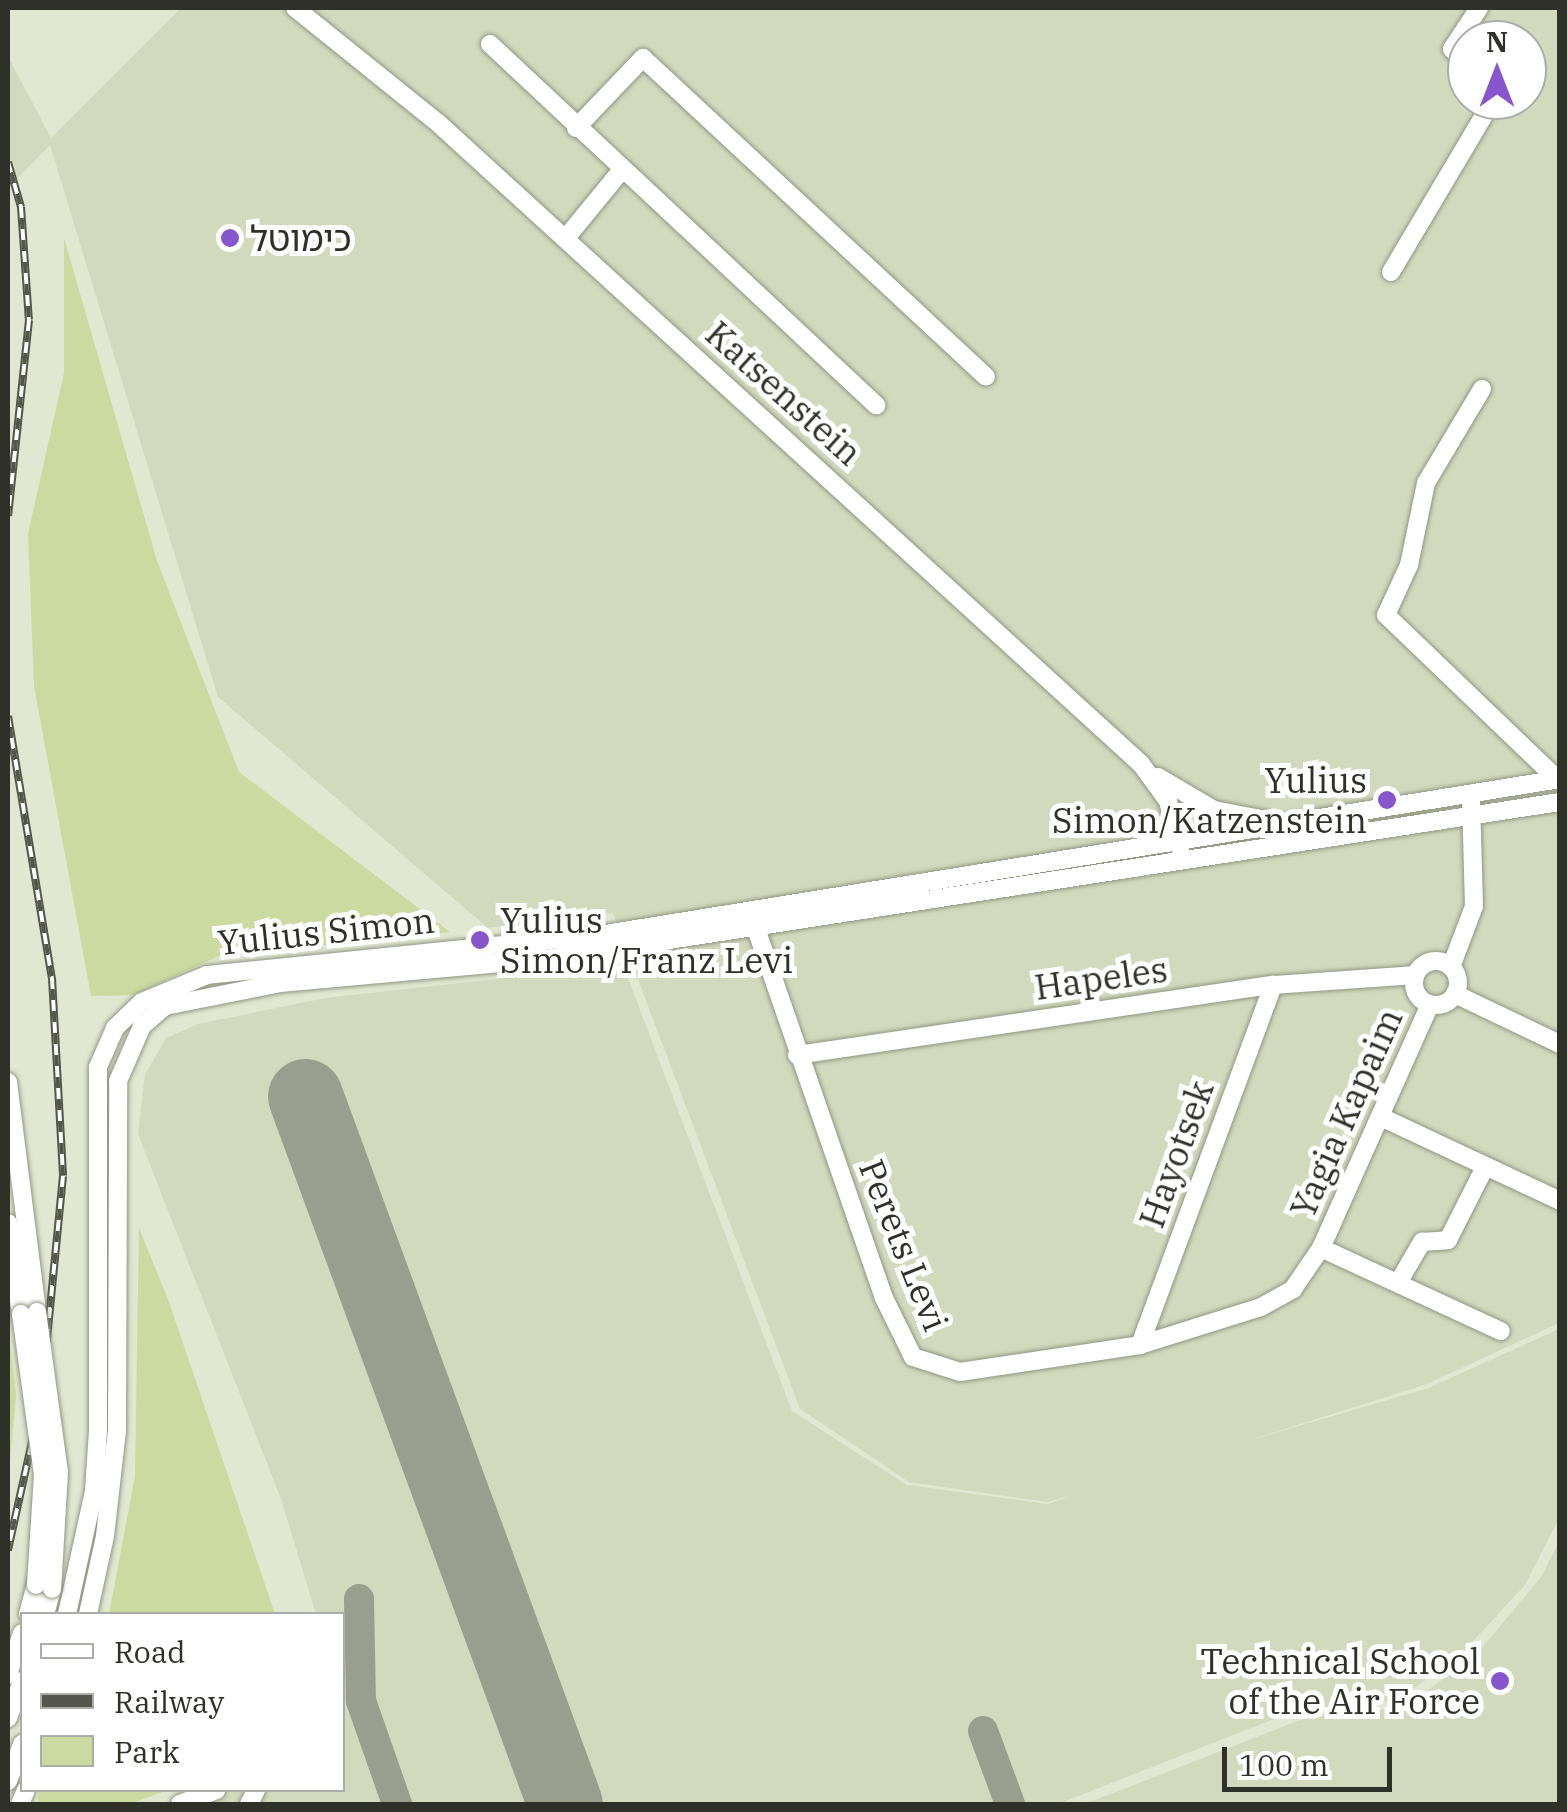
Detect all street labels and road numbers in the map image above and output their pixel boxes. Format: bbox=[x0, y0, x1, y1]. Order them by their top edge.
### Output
street label: Katsenstein bbox=[698, 312, 870, 474]
street label: Yulius Simon bbox=[215, 899, 437, 963]
street label: Hapeles bbox=[1032, 948, 1170, 1008]
street label: Yagia Kapaim bbox=[1281, 1002, 1411, 1224]
street label: Hayotsek bbox=[1130, 1075, 1222, 1233]
street label: Perets Levi bbox=[851, 1153, 957, 1337]

